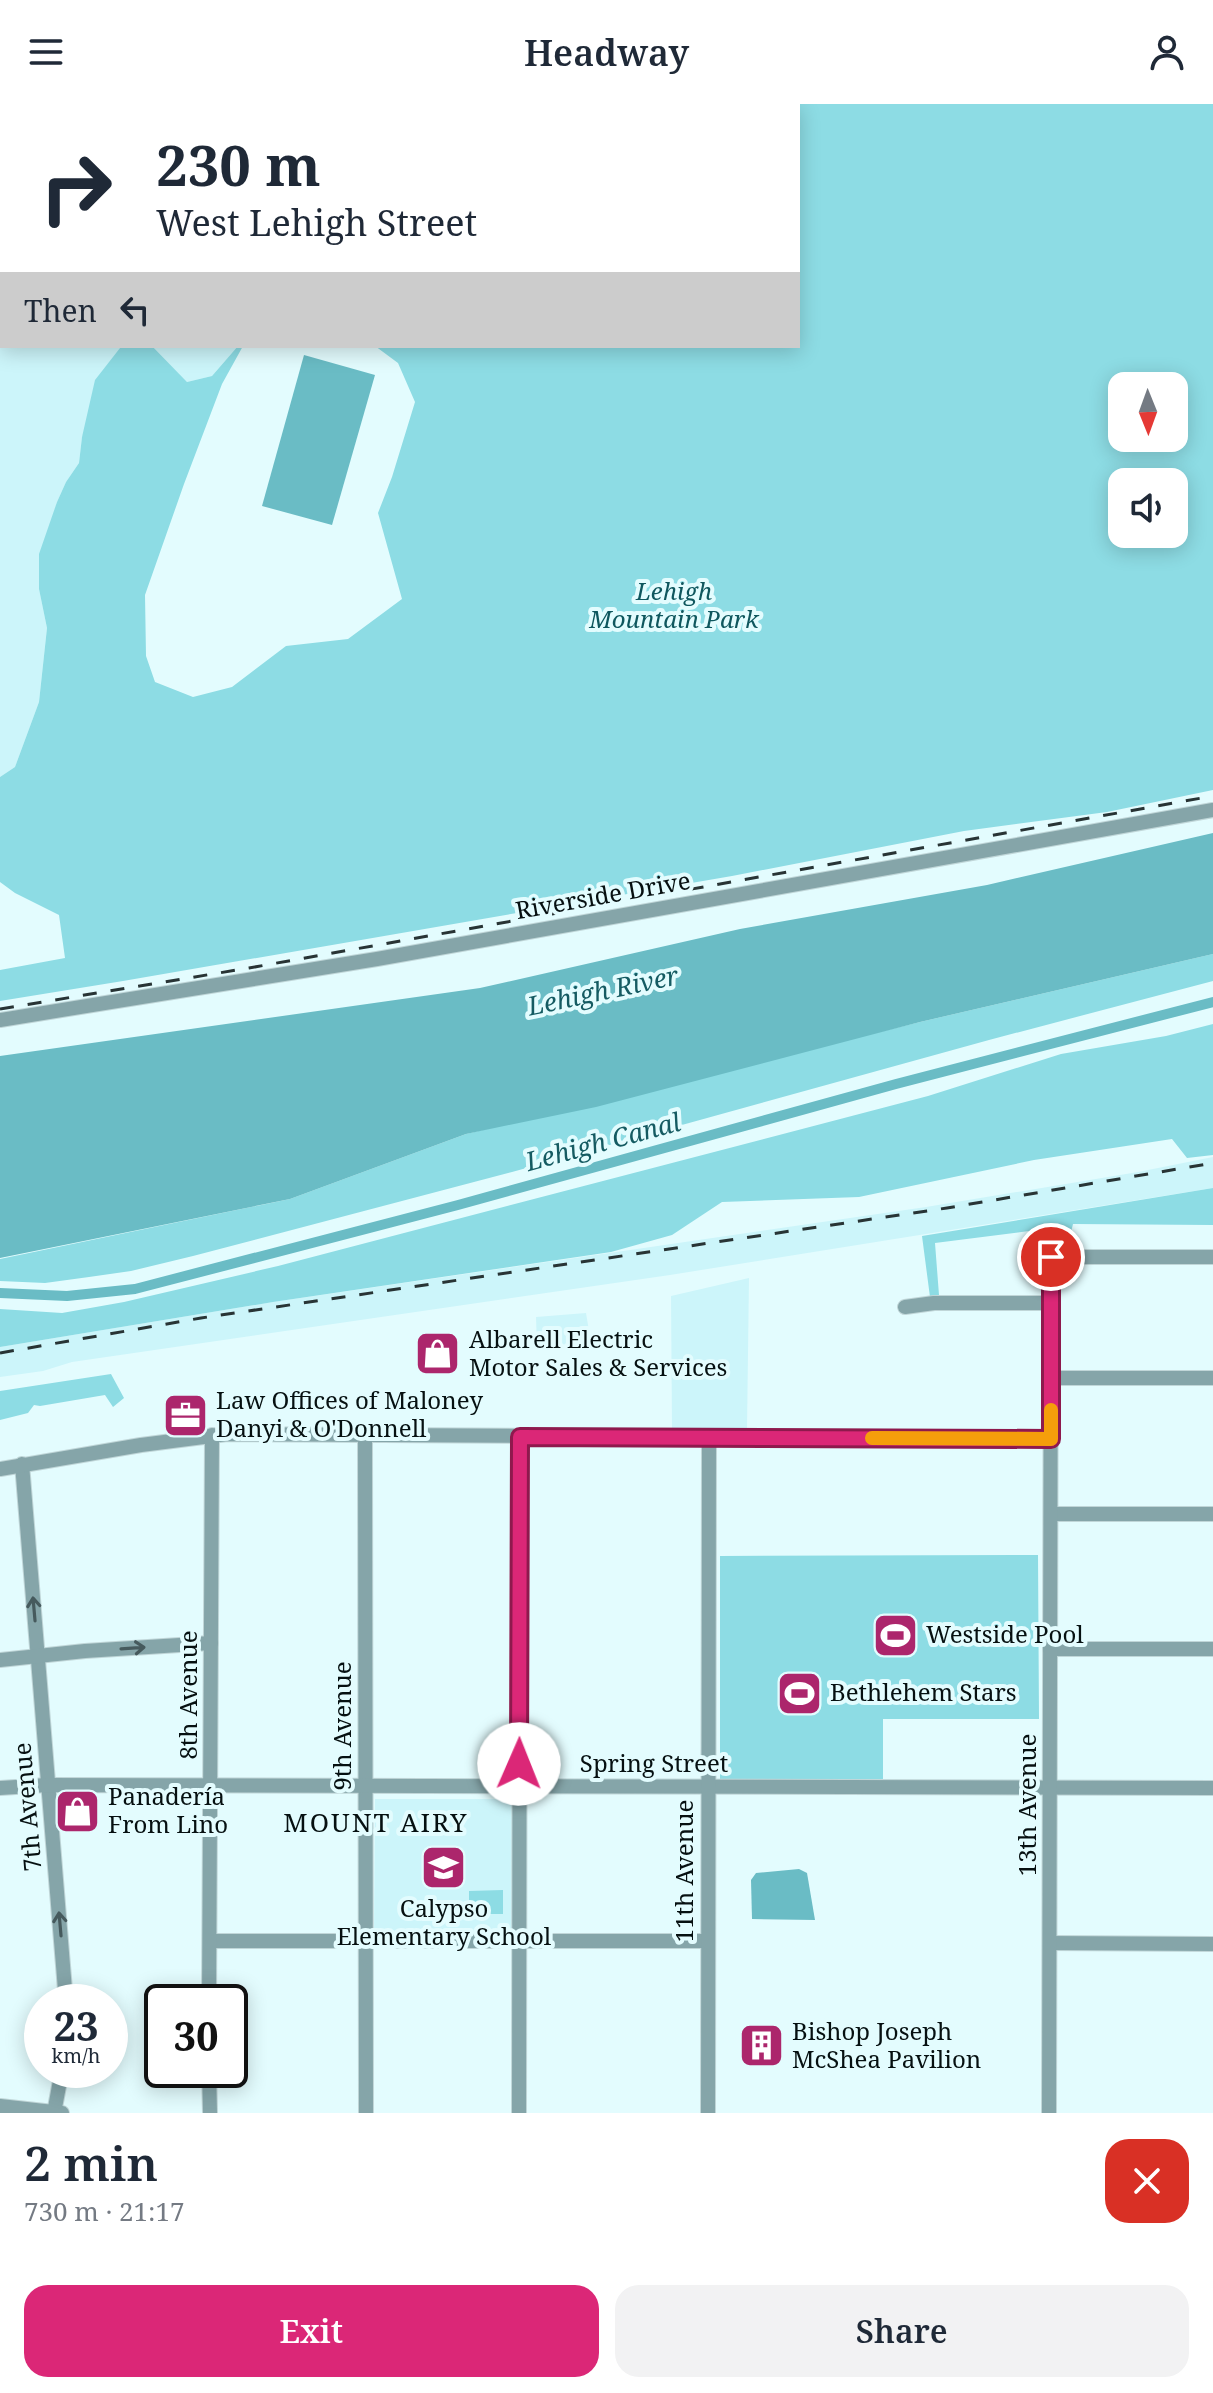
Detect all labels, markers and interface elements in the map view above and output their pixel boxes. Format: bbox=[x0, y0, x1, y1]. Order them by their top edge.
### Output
text: Headway bbox=[524, 28, 689, 77]
icon: menu bbox=[24, 30, 68, 74]
icon: person bbox=[1145, 30, 1189, 74]
text: 230 m bbox=[156, 126, 321, 202]
icon: right bbox=[24, 136, 128, 240]
text: West Lehigh Street bbox=[156, 198, 477, 247]
icon: left bbox=[113, 288, 157, 332]
text: Then bbox=[24, 290, 97, 331]
north arrow bbox=[1108, 372, 1188, 452]
map controls bbox=[1108, 372, 1188, 548]
button: sound bbox=[1108, 468, 1188, 548]
park label: Lehigh Mountain Park bbox=[588, 574, 760, 635]
street label: Riverside Drive bbox=[513, 863, 693, 926]
water label: Lehigh River bbox=[523, 956, 682, 1024]
water label: Lehigh Canal bbox=[520, 1103, 684, 1179]
pin bbox=[1017, 1223, 1085, 1291]
icon: arrive bbox=[1029, 1235, 1073, 1279]
place label: Albarell Electric Motor Sales & Services bbox=[469, 1322, 727, 1383]
shop icon: Albarell Electric Motor Sales & Services bbox=[414, 1330, 462, 1378]
place label: Law Offices of Maloney Danyi & O'Donnell bbox=[216, 1383, 484, 1444]
office icon: Law Offices of Maloney Danyi & O'Donnell bbox=[161, 1391, 209, 1439]
one-way arrow bbox=[26, 1596, 41, 1623]
sports icon: Westside Pool bbox=[871, 1611, 919, 1659]
place label: Westside Pool bbox=[926, 1617, 1084, 1650]
street label: 8th Avenue bbox=[171, 1630, 204, 1760]
one-way arrow bbox=[120, 1640, 146, 1655]
street label: 9th Avenue bbox=[325, 1661, 358, 1791]
sports icon: Bethlehem Stars bbox=[775, 1669, 823, 1717]
place label: Bethlehem Stars bbox=[830, 1675, 1017, 1708]
position arrow bbox=[477, 1722, 561, 1806]
street label: 13th Avenue bbox=[1010, 1734, 1043, 1876]
street label: 7th Avenue bbox=[4, 1741, 49, 1873]
street label: Spring Street bbox=[580, 1746, 728, 1779]
place label: Panadería From Lino bbox=[108, 1779, 228, 1840]
shop icon: Panadería From Lino bbox=[53, 1787, 101, 1835]
street label: 11th Avenue bbox=[667, 1800, 700, 1942]
district label: MOUNT AIRY bbox=[283, 1804, 469, 1840]
school or university icon: Calypso Elementary School bbox=[420, 1843, 468, 1891]
place label: Calypso Elementary School bbox=[337, 1891, 552, 1952]
one-way arrow bbox=[52, 1911, 67, 1938]
speed limit sign: 30 bbox=[144, 1984, 248, 2088]
text: 23 bbox=[53, 1998, 99, 2053]
place label: Bishop Joseph McShea Pavilion bbox=[792, 2014, 981, 2075]
building icon: Bishop Joseph McShea Pavilion bbox=[737, 2022, 785, 2070]
text: km/h bbox=[51, 2042, 101, 2069]
text: 2 min bbox=[24, 2130, 158, 2195]
button: close bbox=[1105, 2139, 1189, 2223]
text: 730 m · 21:17 bbox=[24, 2193, 185, 2229]
button: Exit bbox=[24, 2285, 599, 2377]
button: Share bbox=[615, 2285, 1189, 2377]

